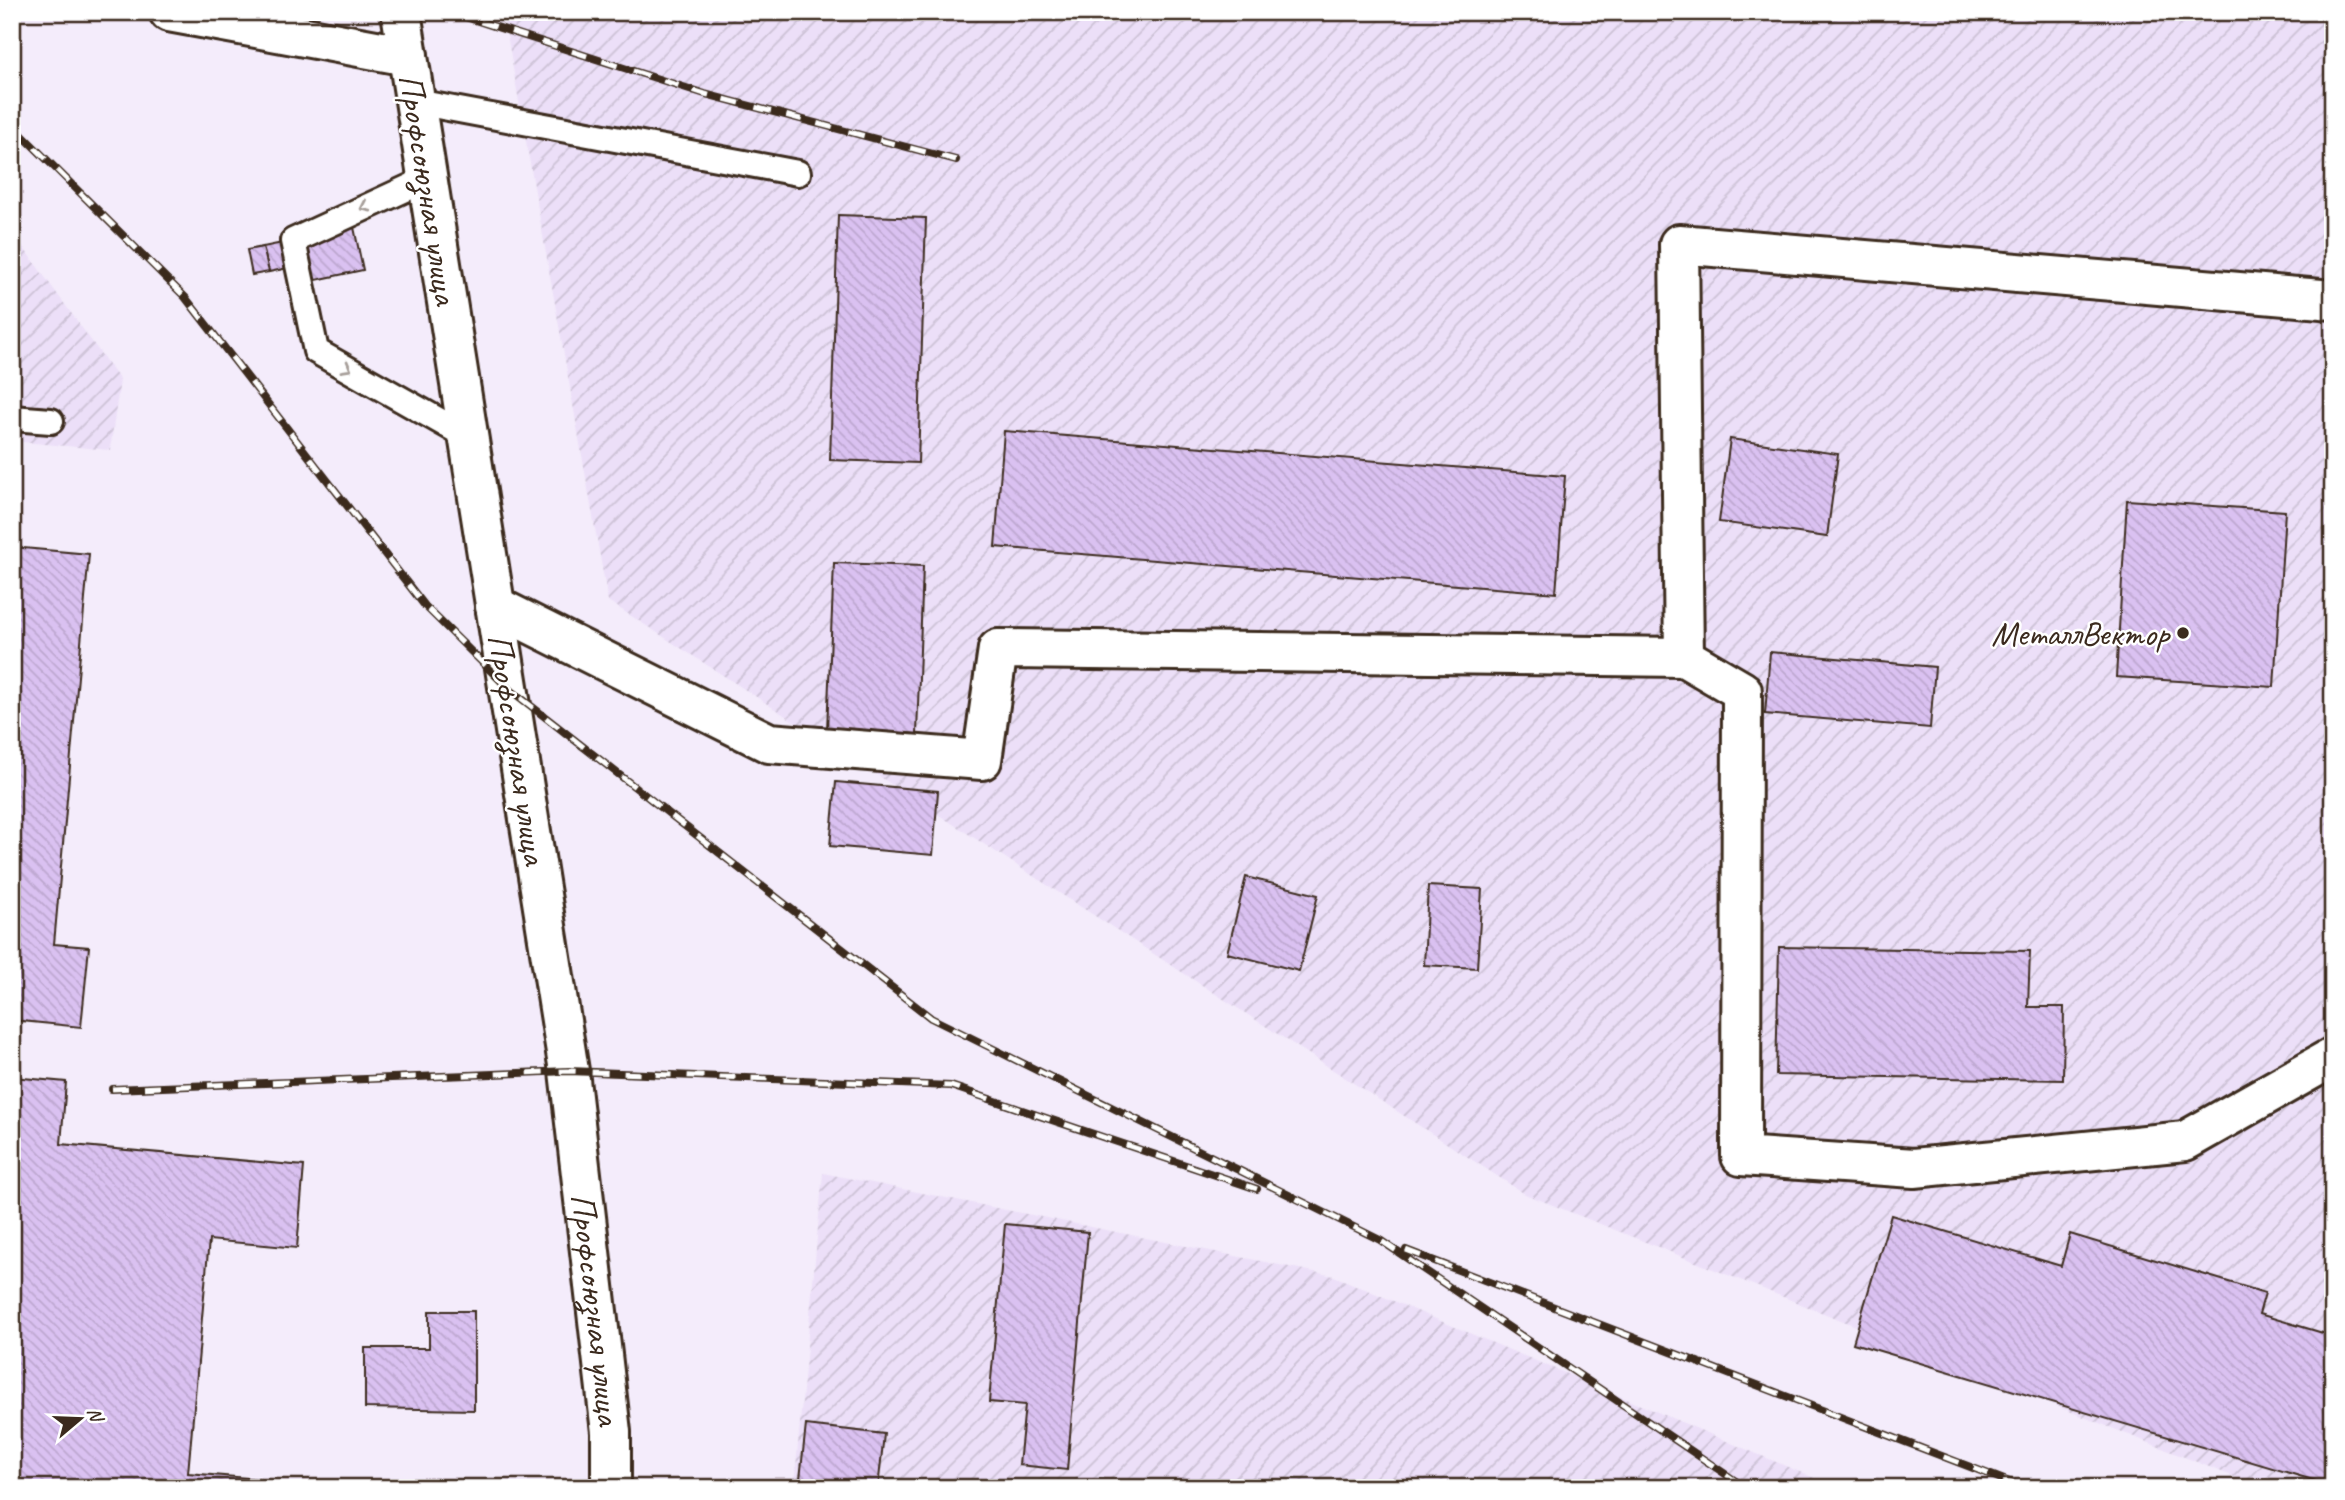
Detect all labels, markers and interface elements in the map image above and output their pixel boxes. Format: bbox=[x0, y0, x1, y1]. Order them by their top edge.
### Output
street label: Профсоюзная улица bbox=[388, 71, 469, 309]
one-way arrow bbox=[360, 199, 373, 213]
one-way arrow bbox=[340, 360, 352, 373]
place label: МеталлВектор bbox=[1991, 611, 2172, 656]
marker: МеталлВектор bbox=[2175, 625, 2191, 641]
street label: Профсоюзная улица bbox=[477, 631, 558, 869]
street label: Профсоюзная улица bbox=[560, 1191, 632, 1429]
north arrow bbox=[46, 1384, 116, 1454]
text: N bbox=[82, 1404, 109, 1426]

